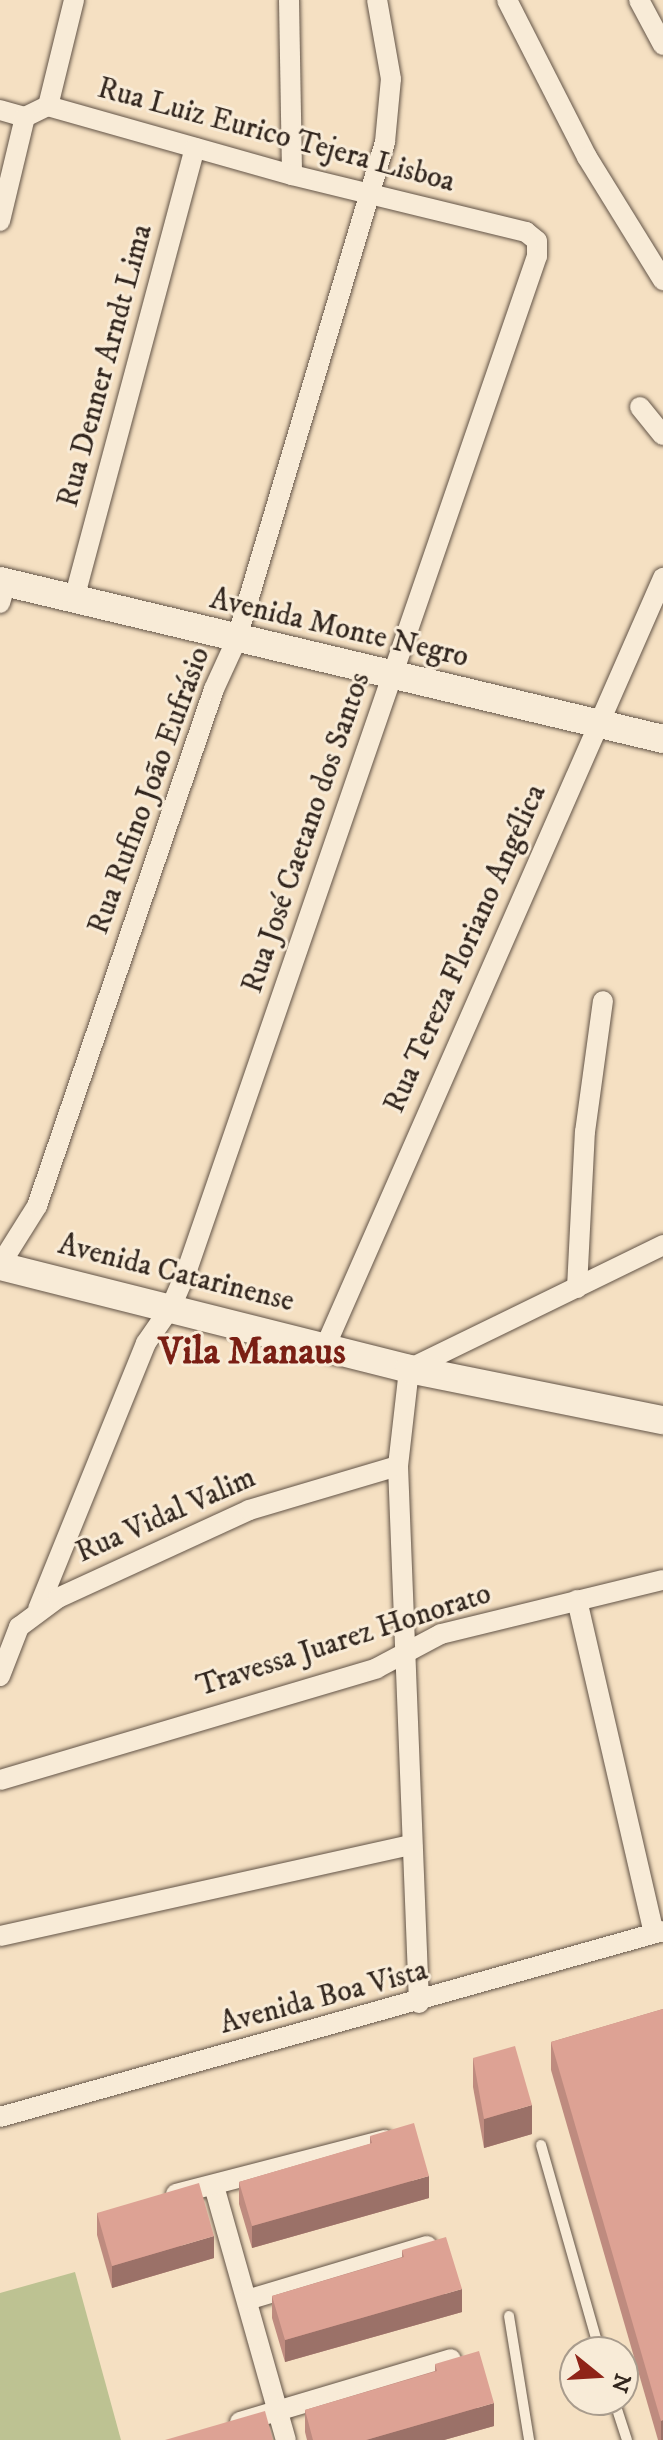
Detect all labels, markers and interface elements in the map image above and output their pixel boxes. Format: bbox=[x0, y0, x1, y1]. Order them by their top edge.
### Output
street label: Rua Luiz Eurico Tejera Lisboa bbox=[93, 71, 459, 201]
street label: Rua Denner Arndt Lima bbox=[51, 221, 161, 511]
street label: Avenida Monte Negro bbox=[206, 582, 472, 676]
street label: Rua Rufino João Eufrásio bbox=[81, 643, 219, 939]
street label: Rua José Caetano dos Santos bbox=[235, 668, 379, 998]
street label: Rua Tereza Floriano Angélica bbox=[377, 779, 555, 1119]
street label: Avenida Catarinense bbox=[54, 1227, 298, 1321]
district label: Vila Manaus bbox=[158, 1330, 346, 1376]
street label: Rua Vidal Valim bbox=[71, 1460, 261, 1572]
street label: Travessa Juarez Honorato bbox=[192, 1576, 496, 1706]
street label: Avenida Boa Vista bbox=[216, 1953, 432, 2043]
north arrow bbox=[559, 2336, 639, 2416]
text: N bbox=[605, 2370, 636, 2396]

